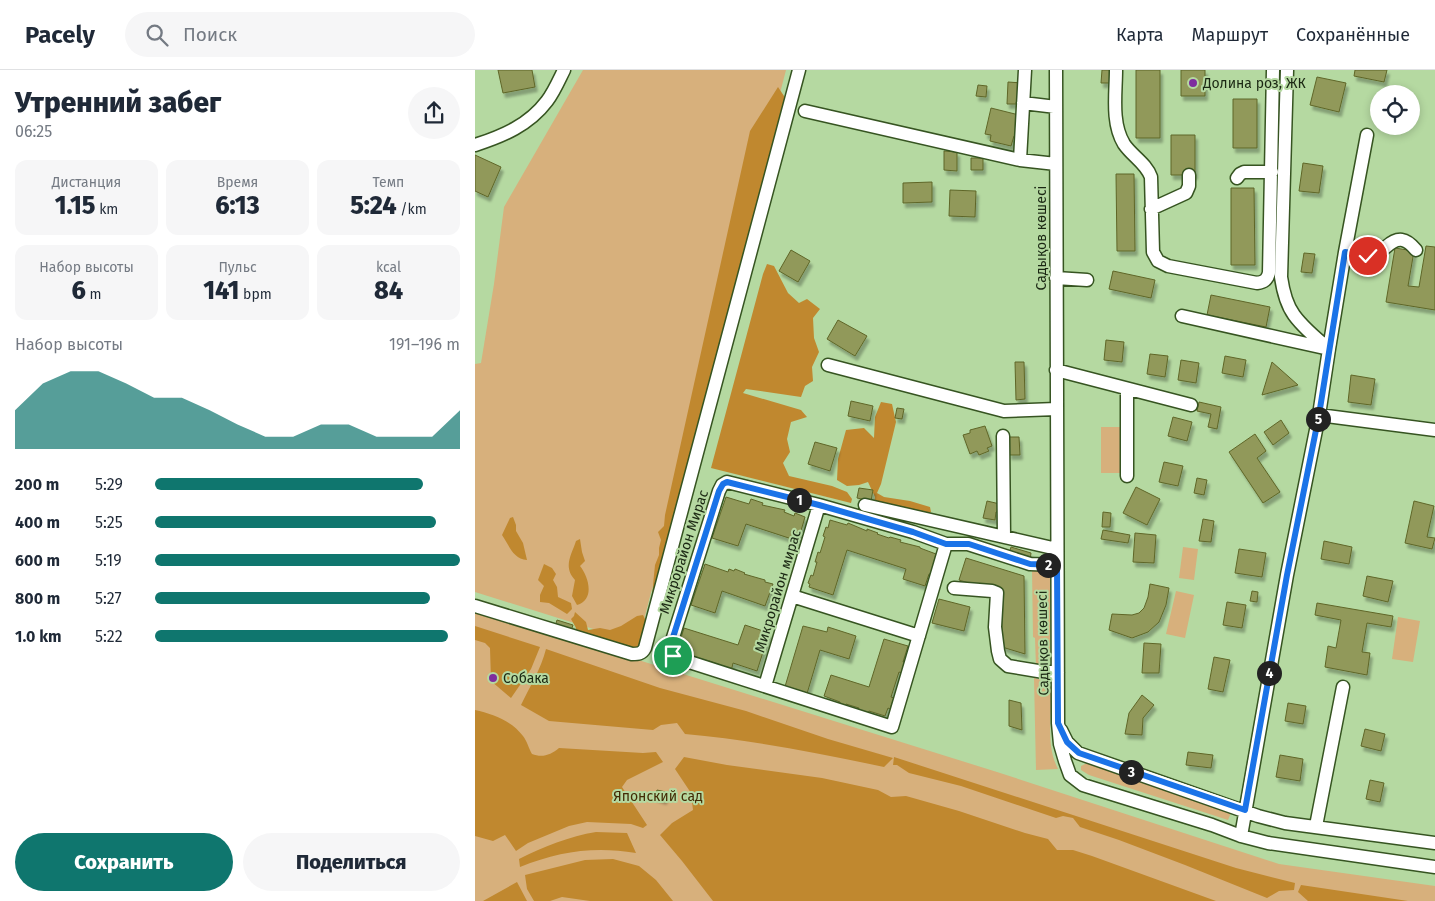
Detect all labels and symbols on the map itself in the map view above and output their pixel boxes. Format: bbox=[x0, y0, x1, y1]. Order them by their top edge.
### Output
place label: Долина роз, ЖК bbox=[1202, 75, 1306, 92]
marker: Долина роз, ЖК bbox=[1187, 77, 1199, 89]
street label: Садықов көшесі bbox=[1033, 185, 1050, 291]
pin bbox=[1347, 235, 1389, 277]
pin: 5 bbox=[1305, 406, 1331, 432]
street label: Микрорайон Мирас bbox=[656, 488, 712, 616]
pin: 1 bbox=[787, 488, 811, 512]
street label: Микрорайон мирас bbox=[751, 527, 805, 655]
pin: 2 bbox=[1035, 552, 1061, 578]
street label: Садықов көшесі bbox=[1034, 590, 1052, 696]
pin bbox=[652, 635, 694, 677]
pin: 4 bbox=[1257, 660, 1281, 686]
place label: Собака bbox=[503, 670, 549, 687]
marker: Собака bbox=[487, 672, 499, 684]
pin: 3 bbox=[1119, 760, 1143, 784]
park label: Японский сад bbox=[613, 788, 703, 805]

